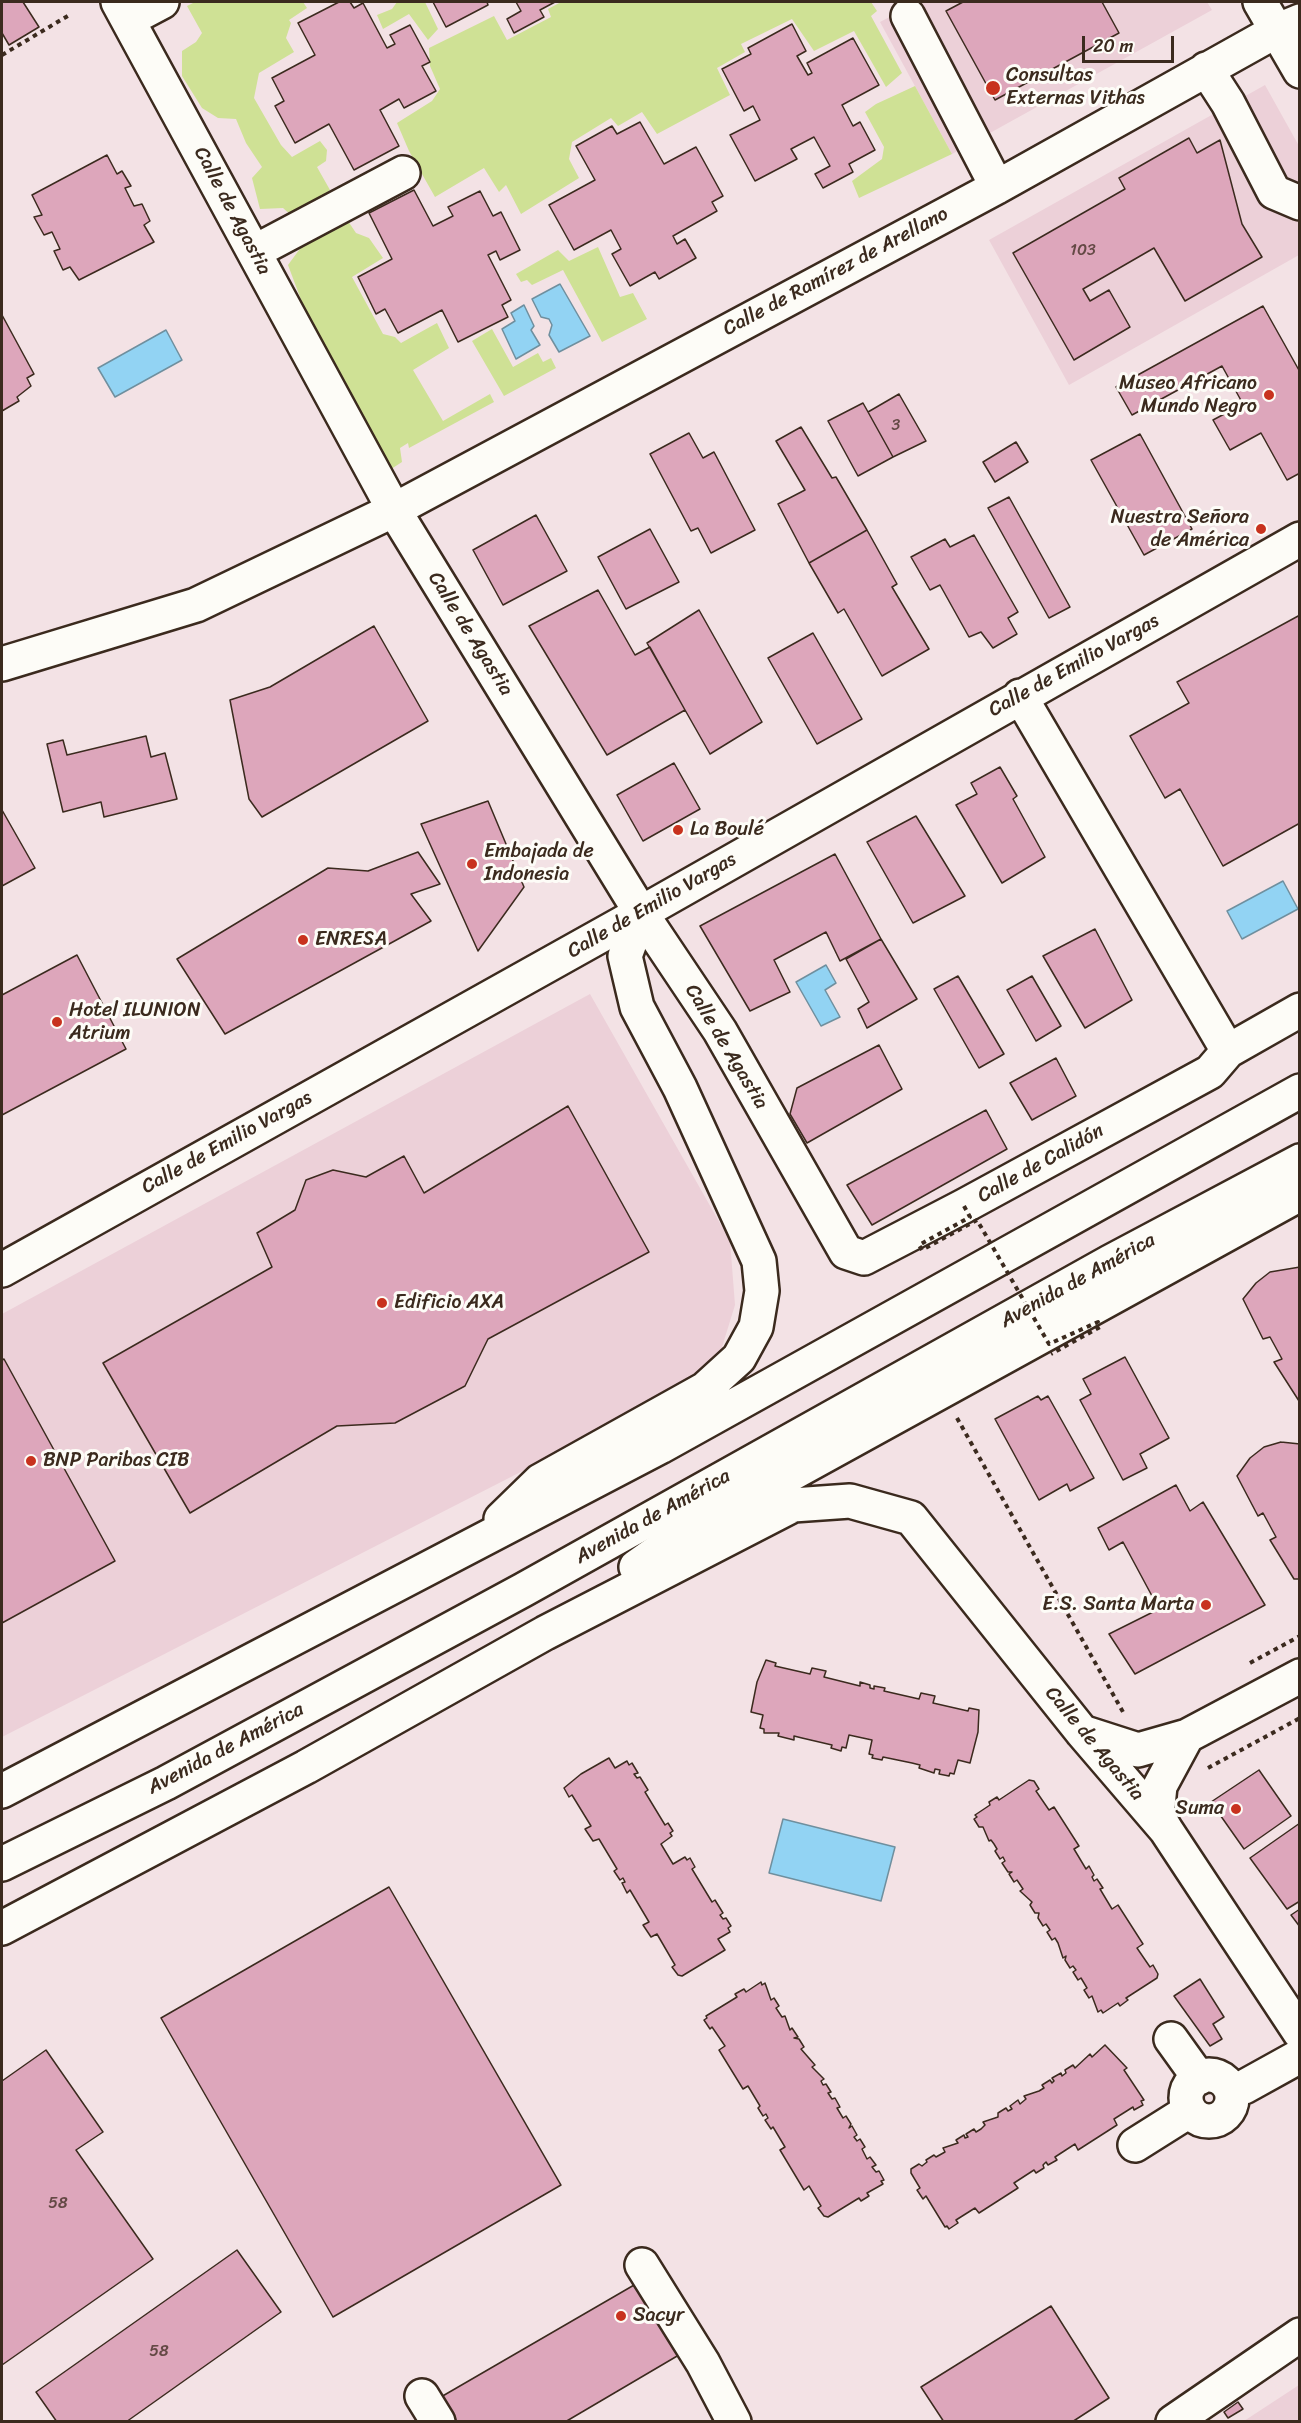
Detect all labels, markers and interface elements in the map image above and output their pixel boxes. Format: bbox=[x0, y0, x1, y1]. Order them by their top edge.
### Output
scale bar bbox=[1085, 24, 1176, 62]
text: 20 m bbox=[1093, 30, 1133, 62]
place label: Consultas Externas Vithas bbox=[1006, 64, 1145, 111]
marker: Consultas Externas Vithas bbox=[984, 79, 1002, 97]
street label: Calle de Agastia bbox=[188, 143, 276, 279]
street label: Calle de Ramírez de Arellano bbox=[719, 202, 953, 342]
house number: 103 bbox=[1070, 241, 1096, 261]
place label: Museo Africano Mundo Negro bbox=[1119, 372, 1257, 419]
marker: Museo Africano Mundo Negro bbox=[1262, 388, 1276, 402]
house number: 3 bbox=[892, 416, 900, 436]
place label: Nuestra Señora de América bbox=[1111, 506, 1249, 553]
marker: Nuestra Señora de América bbox=[1254, 522, 1268, 536]
street label: Calle de Agastia bbox=[422, 568, 518, 700]
street label: Calle de Emilio Vargas bbox=[985, 609, 1163, 723]
place label: La Boulé bbox=[690, 818, 764, 842]
marker: La Boulé bbox=[671, 823, 685, 837]
place label: Embajada de Indonesia bbox=[484, 840, 594, 887]
street label: Calle de Emilio Vargas bbox=[563, 848, 741, 964]
marker: Embajada de Indonesia bbox=[465, 857, 479, 871]
place label: ENRESA bbox=[315, 928, 387, 952]
marker: ENRESA bbox=[296, 933, 310, 947]
street label: Calle de Agastia bbox=[679, 980, 773, 1114]
place label: Hotel ILUNION Atrium bbox=[69, 999, 201, 1046]
marker: Hotel ILUNION Atrium bbox=[50, 1015, 64, 1029]
street label: Calle de Emilio Vargas bbox=[138, 1086, 316, 1200]
street label: Calle de Calidón bbox=[974, 1119, 1108, 1209]
street label: Avenida de América bbox=[996, 1228, 1160, 1334]
place label: Edificio AXA bbox=[394, 1291, 504, 1315]
marker: Edificio AXA bbox=[375, 1296, 389, 1310]
place label: BNP Paribas CIB bbox=[43, 1449, 190, 1473]
marker: BNP Paribas CIB bbox=[24, 1454, 38, 1468]
street label: Avenida de América bbox=[571, 1464, 735, 1570]
place label: E.S. Santa Marta bbox=[1042, 1593, 1194, 1617]
marker: E.S. Santa Marta bbox=[1199, 1598, 1213, 1612]
street label: Calle de Agastia bbox=[1039, 1682, 1149, 1806]
street label: Avenida de América bbox=[144, 1698, 308, 1800]
place label: Suma bbox=[1175, 1797, 1224, 1821]
marker: Suma bbox=[1229, 1802, 1243, 1816]
house number: 58 bbox=[48, 2194, 68, 2214]
place label: Sacyr bbox=[633, 2304, 684, 2328]
marker: Sacyr bbox=[614, 2309, 628, 2323]
house number: 58 bbox=[149, 2342, 169, 2362]

